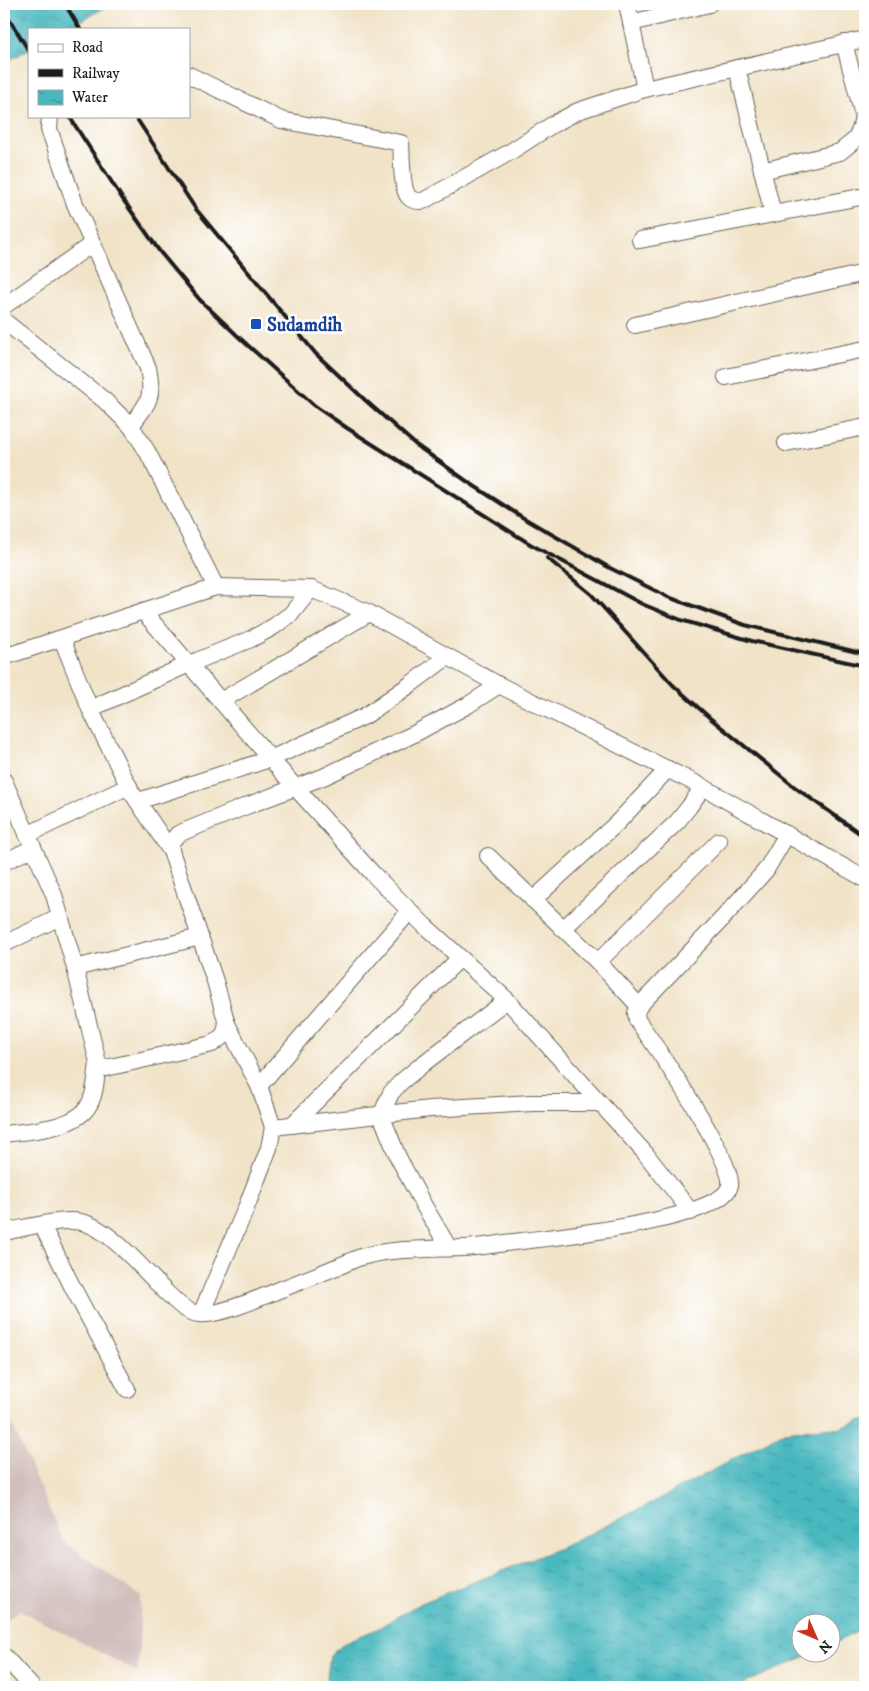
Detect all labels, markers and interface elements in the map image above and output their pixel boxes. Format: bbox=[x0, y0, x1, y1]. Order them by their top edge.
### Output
legend bbox=[28, 28, 190, 118]
text: Road bbox=[72, 38, 104, 57]
text: Railway bbox=[72, 64, 120, 83]
text: Water bbox=[71, 88, 108, 107]
place label: Sudamdih bbox=[267, 314, 343, 337]
marker: Sudamdih bbox=[249, 317, 263, 331]
north arrow bbox=[792, 1614, 842, 1664]
text: N bbox=[814, 1636, 835, 1657]

